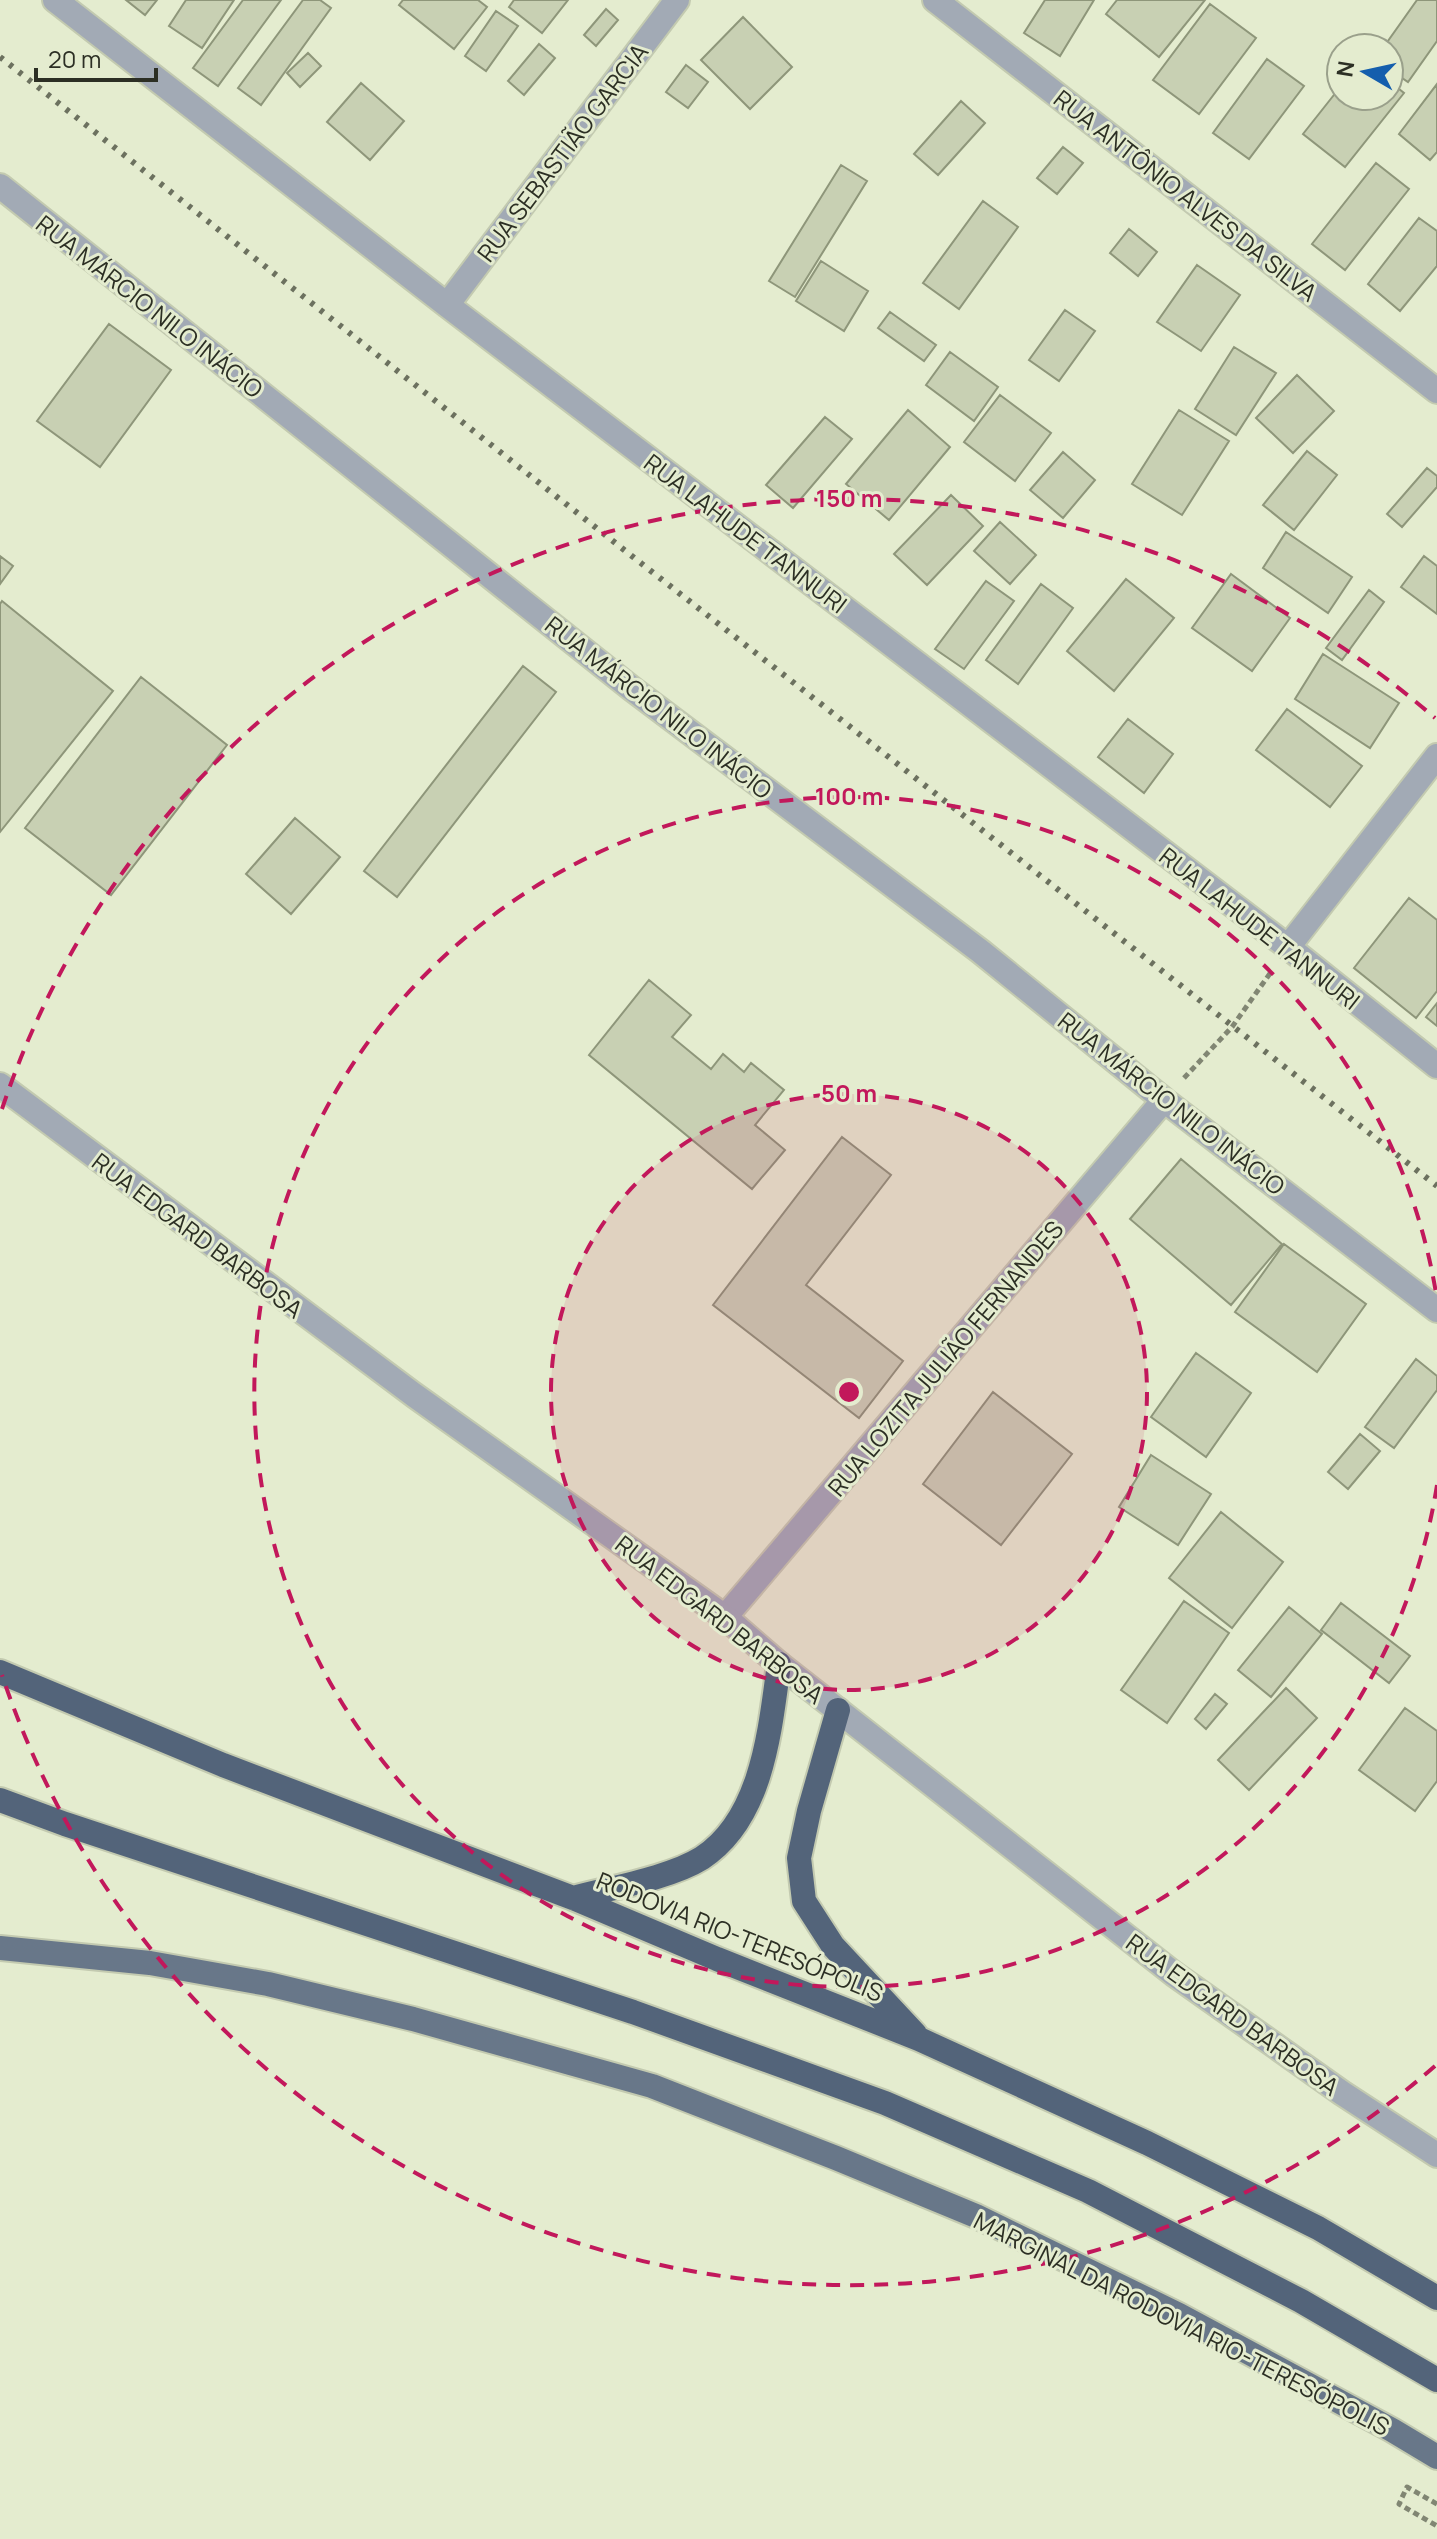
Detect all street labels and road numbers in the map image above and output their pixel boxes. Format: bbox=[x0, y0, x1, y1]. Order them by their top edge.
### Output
street label: RUA SEBASTIÃO GARCIA bbox=[469, 36, 655, 268]
street label: RUA ANTÔNIO ALVES DA SILVA bbox=[1047, 82, 1325, 308]
street label: RUA MÁRCIO NILO INÁCIO bbox=[30, 207, 270, 405]
street label: RUA LAHUDE TANNURI bbox=[638, 446, 854, 620]
street label: RUA MÁRCIO NILO INÁCIO bbox=[539, 608, 779, 806]
street label: RUA LAHUDE TANNURI bbox=[1153, 839, 1367, 1017]
street label: RUA MÁRCIO NILO INÁCIO bbox=[1052, 1004, 1292, 1202]
street label: RUA EDGARD BARBOSA bbox=[86, 1145, 310, 1325]
street label: RUA LOZITA JULIÃO FERNANDES bbox=[820, 1213, 1070, 1503]
street label: RUA EDGARD BARBOSA bbox=[609, 1527, 831, 1711]
street label: RODOVIA RIO-TERESÓPOLIS bbox=[592, 1863, 888, 2009]
street label: RUA EDGARD BARBOSA bbox=[1120, 1925, 1346, 2103]
street label: MARGINAL DA RODOVIA RIO-TERESÓPOLIS bbox=[968, 2203, 1396, 2443]

